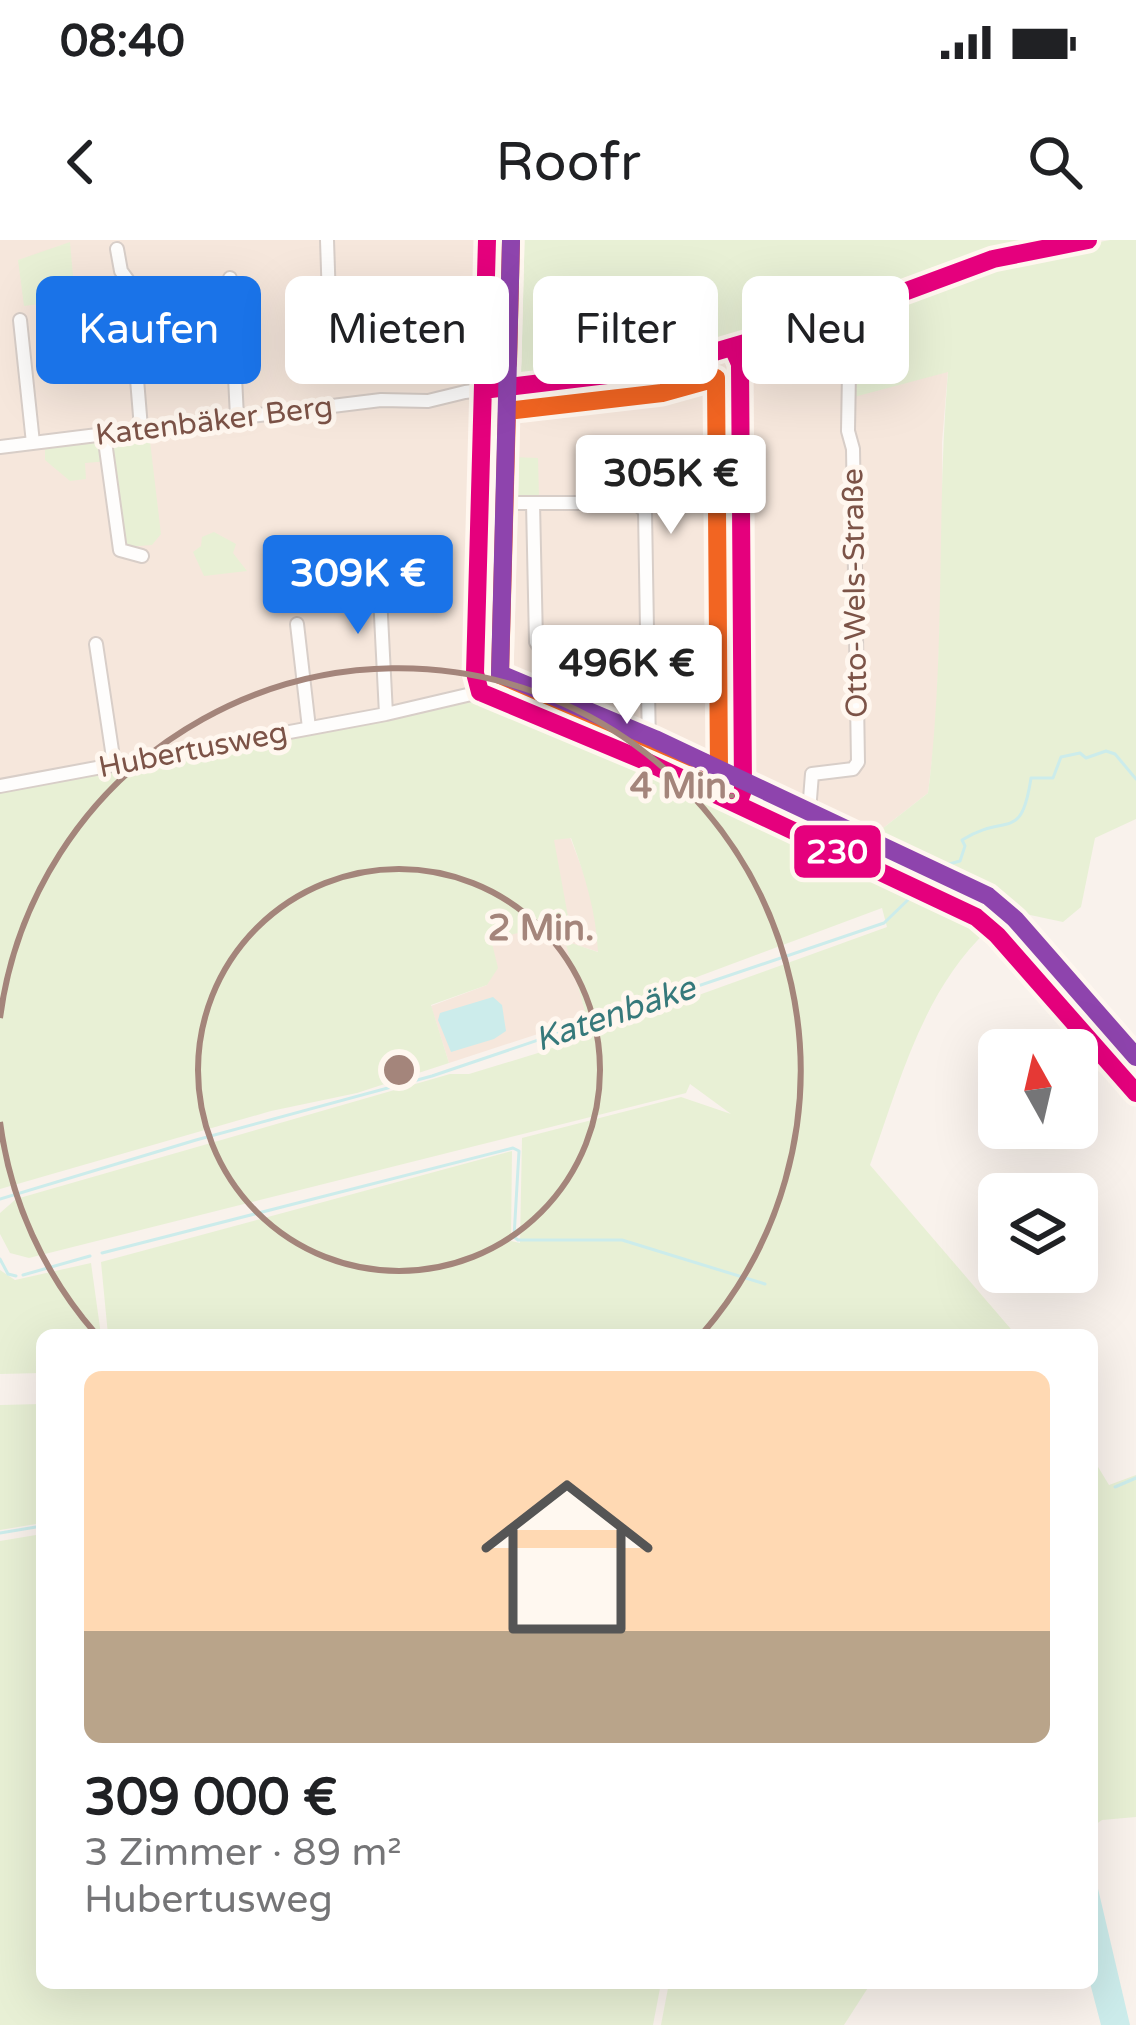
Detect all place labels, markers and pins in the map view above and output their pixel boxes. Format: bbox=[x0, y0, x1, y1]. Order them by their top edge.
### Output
pin: 305K € bbox=[573, 435, 769, 537]
pin: 309K € bbox=[260, 535, 456, 637]
pin: 496K € bbox=[529, 625, 725, 727]
centre of rings bbox=[378, 1049, 420, 1091]

